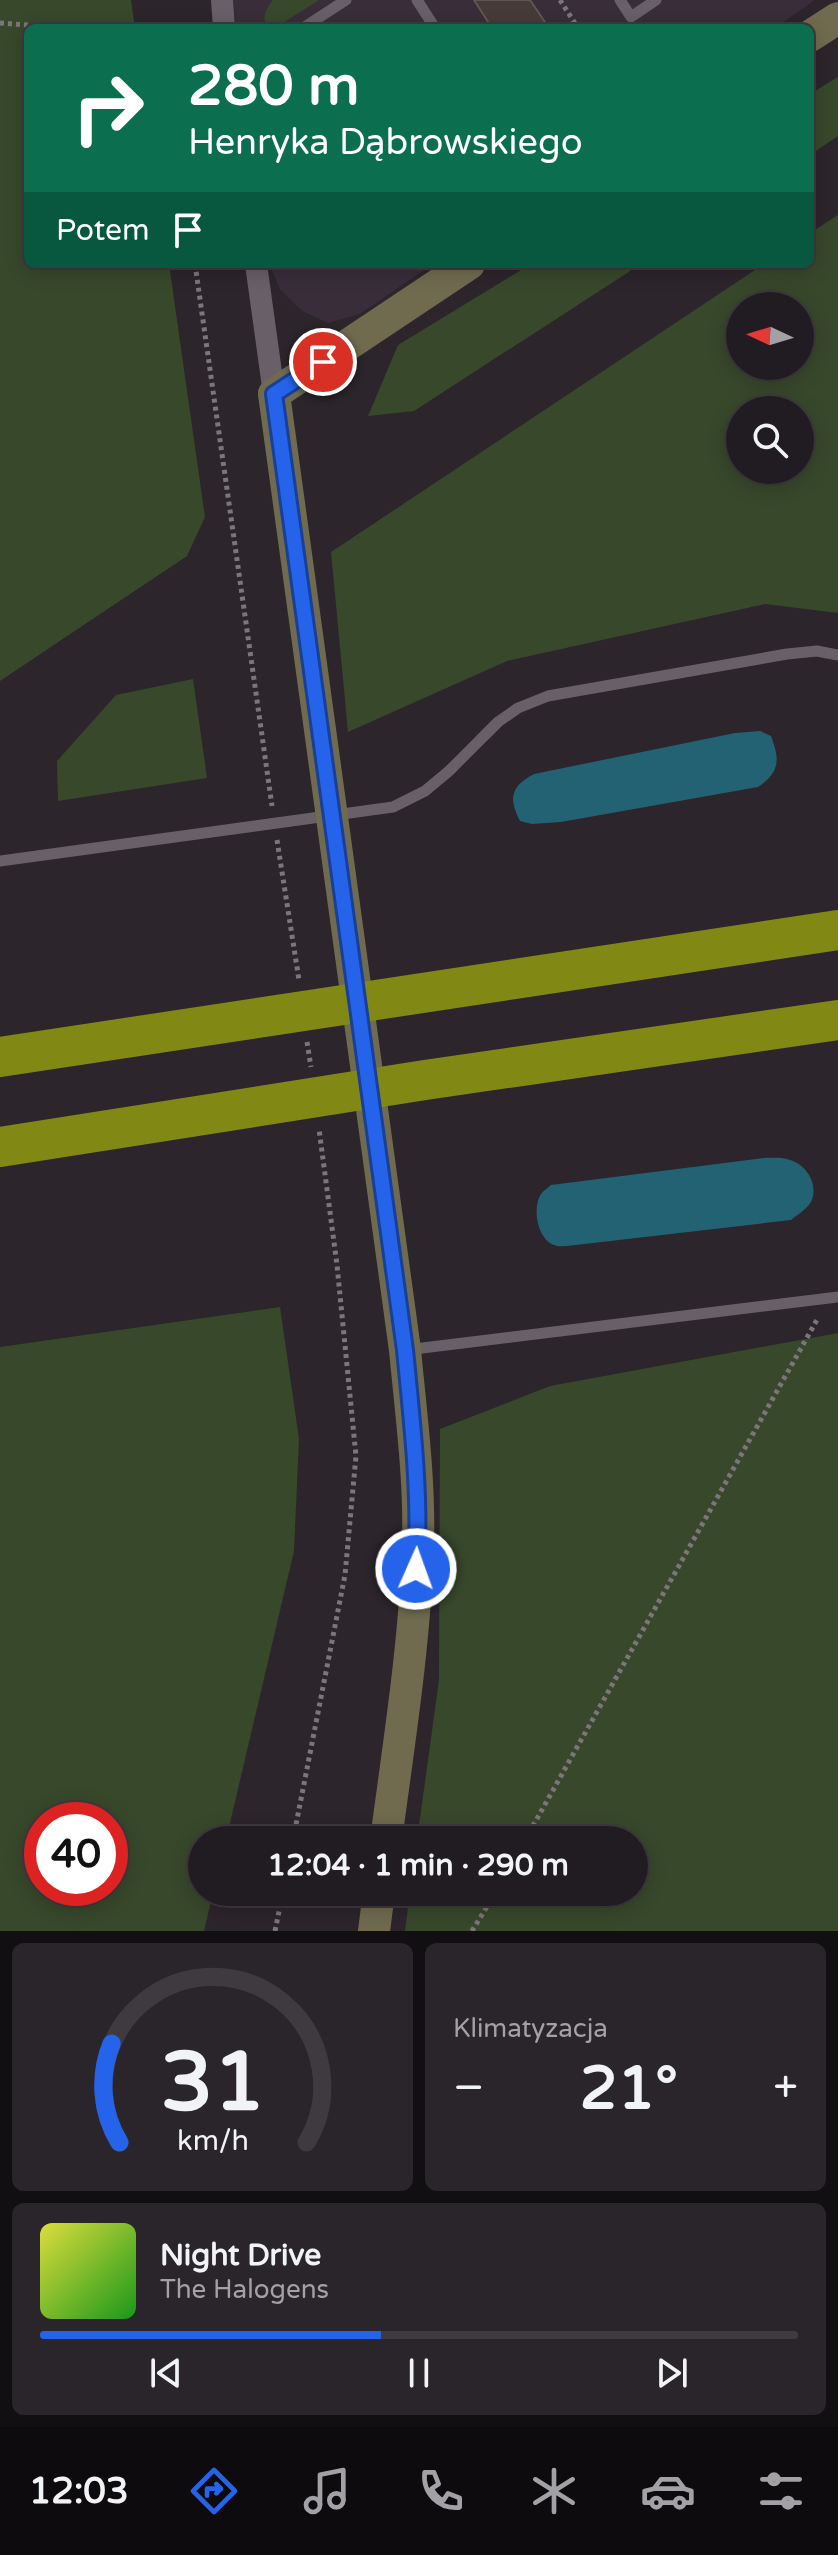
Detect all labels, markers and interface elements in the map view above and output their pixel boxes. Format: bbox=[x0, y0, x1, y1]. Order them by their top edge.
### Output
text: 280 m bbox=[188, 53, 359, 120]
icon: right bbox=[56, 56, 160, 160]
text: Henryka Dąbrowskiego bbox=[188, 121, 583, 164]
icon: arrive bbox=[166, 208, 210, 252]
text: Potem bbox=[56, 212, 150, 249]
north arrow bbox=[726, 292, 814, 380]
map controls bbox=[726, 292, 814, 484]
pin bbox=[289, 328, 357, 396]
icon: arrive bbox=[301, 340, 345, 384]
button: search bbox=[726, 396, 814, 484]
position arrow bbox=[374, 1527, 458, 1611]
speed limit sign: 40 bbox=[24, 1802, 128, 1906]
text: 12:04 · 1 min · 290 m bbox=[267, 1847, 569, 1884]
text: Klimatyzacja bbox=[453, 2013, 608, 2044]
text: 31 bbox=[160, 2033, 265, 2133]
text: 21° bbox=[580, 2053, 678, 2125]
text: − bbox=[453, 2062, 484, 2115]
text: + bbox=[773, 2062, 798, 2115]
text: km/h bbox=[177, 2124, 248, 2158]
text: Night Drive bbox=[160, 2237, 321, 2274]
text: The Halogens bbox=[160, 2274, 329, 2305]
icon: previous bbox=[144, 2351, 188, 2395]
icon: pause bbox=[397, 2351, 441, 2395]
icon: next bbox=[650, 2351, 694, 2395]
icon: directions bbox=[186, 2463, 242, 2519]
icon: music bbox=[299, 2463, 355, 2519]
icon: phone bbox=[413, 2463, 469, 2519]
icon: climate bbox=[526, 2463, 582, 2519]
icon: car bbox=[640, 2463, 696, 2519]
icon: filters bbox=[753, 2463, 809, 2519]
text: 12:03 bbox=[29, 2470, 129, 2513]

